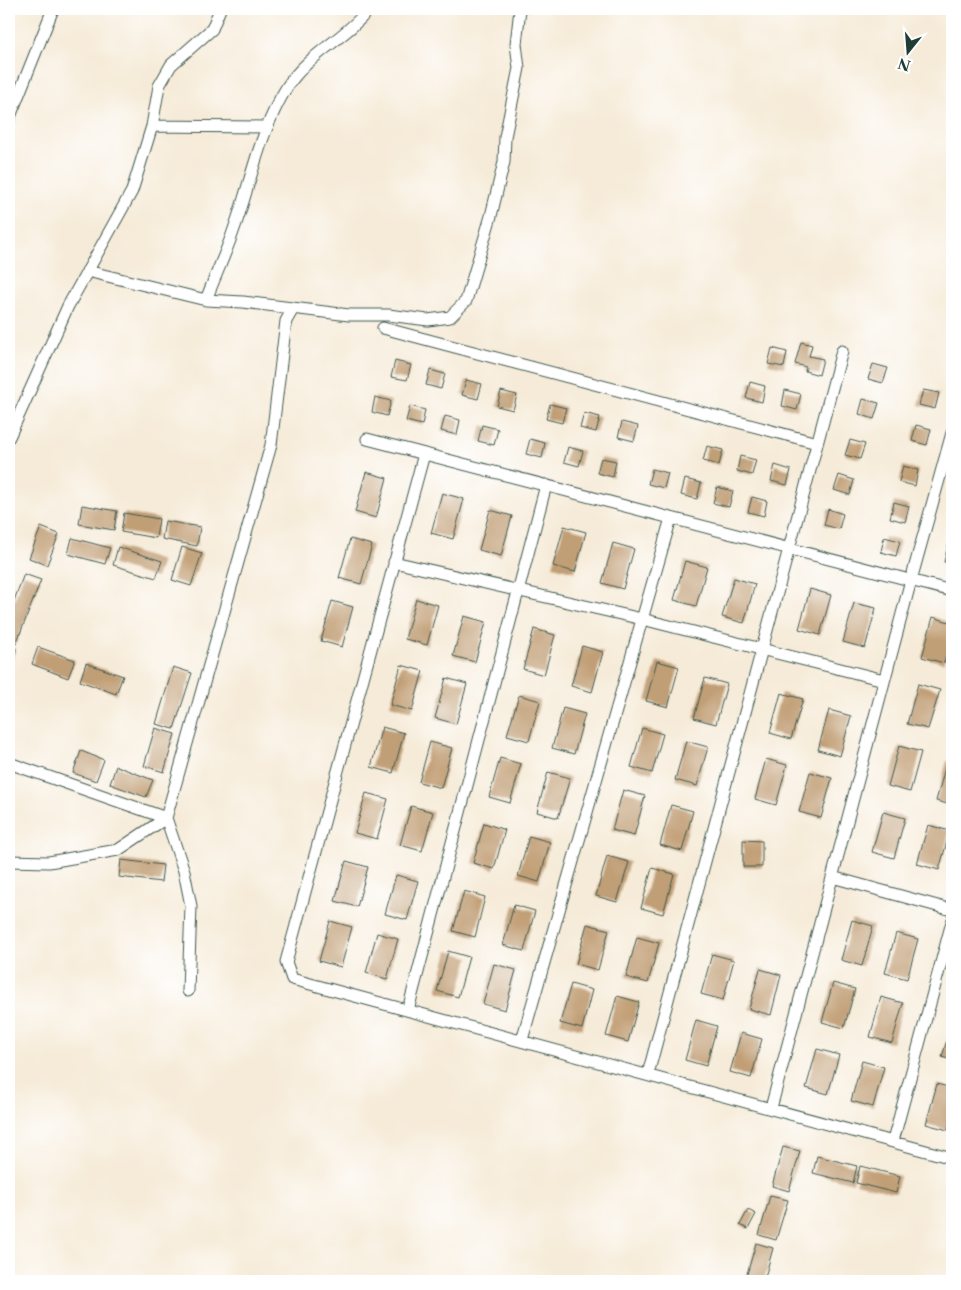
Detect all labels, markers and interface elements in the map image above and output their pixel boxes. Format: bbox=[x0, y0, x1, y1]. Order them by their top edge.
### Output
north arrow bbox=[884, 28, 934, 78]
text: N bbox=[896, 54, 913, 75]

